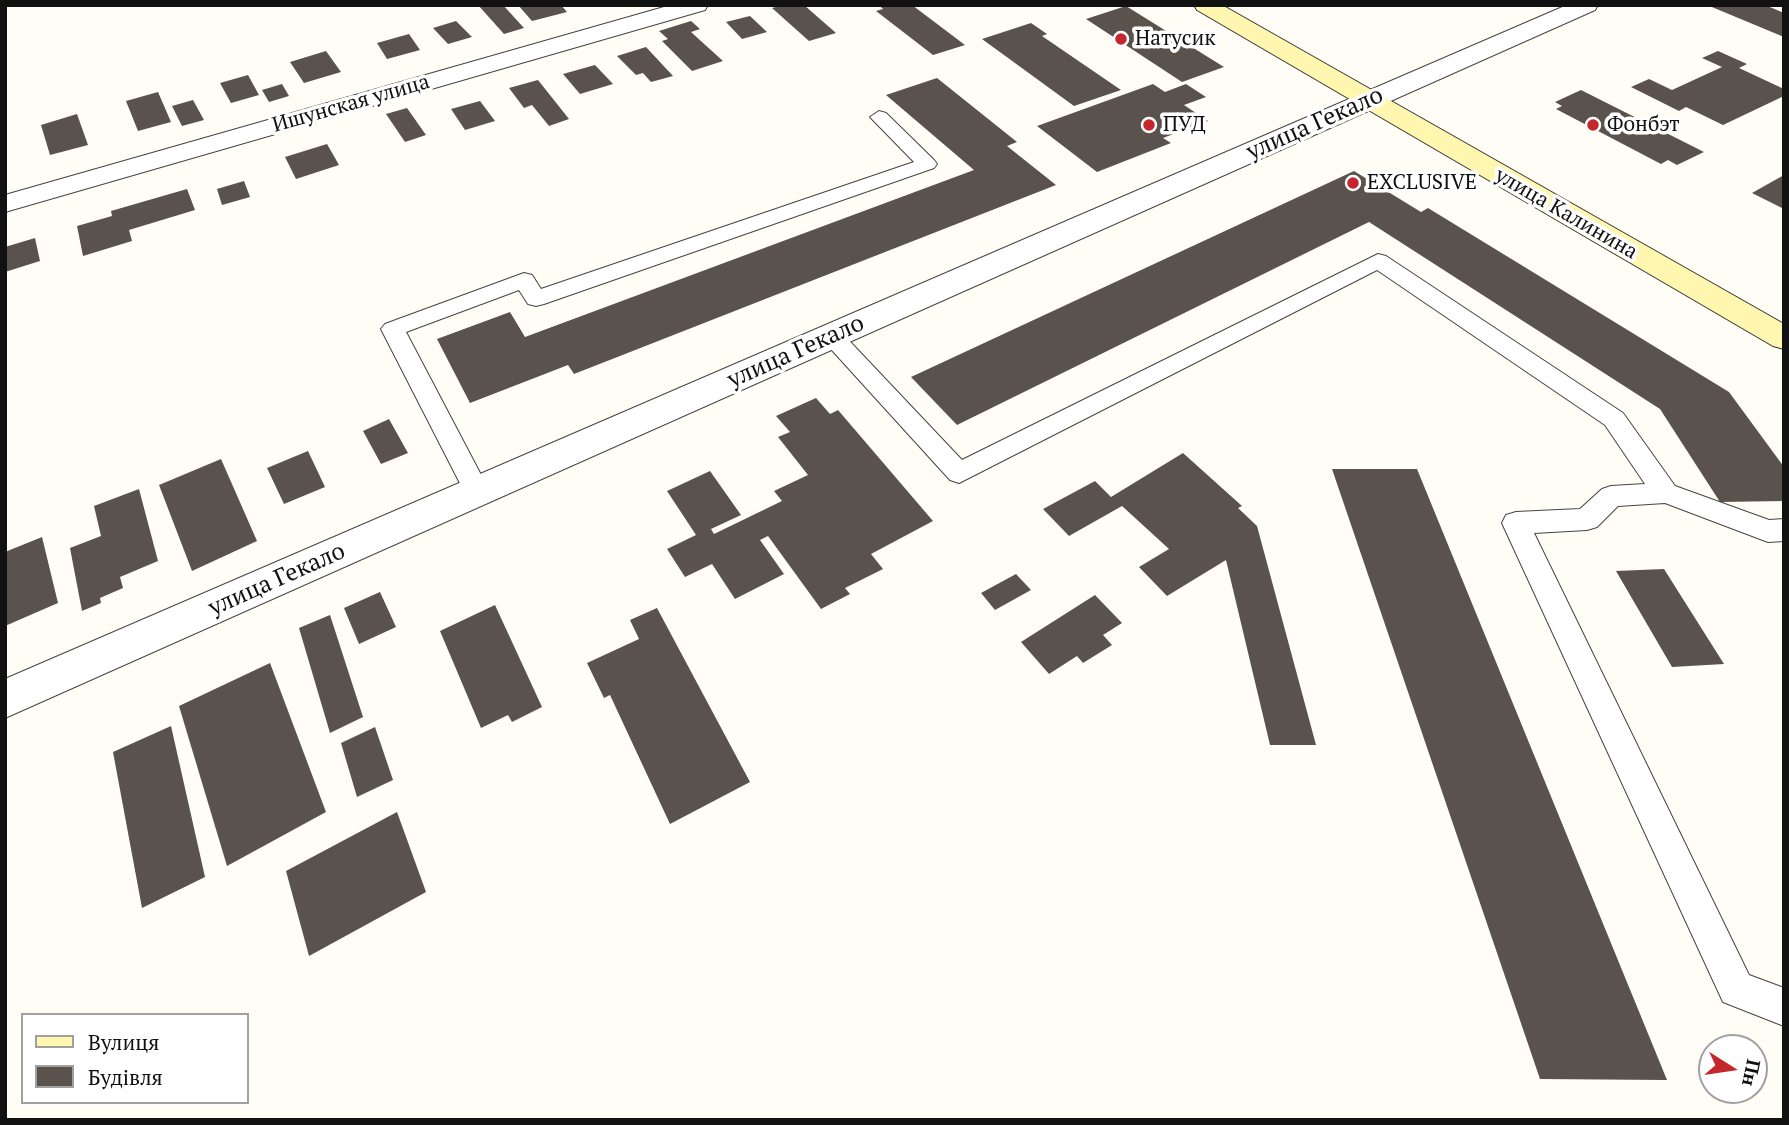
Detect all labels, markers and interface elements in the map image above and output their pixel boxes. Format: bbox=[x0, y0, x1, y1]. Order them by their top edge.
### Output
place label: Натусик bbox=[1135, 26, 1216, 52]
marker: Натусик bbox=[1113, 31, 1129, 47]
street label: Ишунская улица bbox=[270, 70, 432, 138]
street label: улица Гекало bbox=[1242, 81, 1388, 167]
place label: ПУД bbox=[1163, 112, 1206, 138]
place label: Фонбэт bbox=[1607, 112, 1680, 138]
marker: ПУД bbox=[1141, 117, 1157, 133]
marker: Фонбэт bbox=[1585, 117, 1601, 133]
street label: улица Калинина bbox=[1490, 163, 1642, 265]
place label: EXCLUSIVE bbox=[1367, 170, 1477, 196]
marker: EXCLUSIVE bbox=[1345, 175, 1361, 191]
street label: улица Гекало bbox=[723, 309, 869, 395]
street label: улица Гекало bbox=[204, 537, 350, 623]
legend bbox=[21, 1013, 248, 1104]
text: Вулиця bbox=[88, 1028, 159, 1056]
north arrow bbox=[1698, 1034, 1768, 1104]
text: Пн bbox=[1737, 1057, 1767, 1089]
text: Будівля bbox=[88, 1063, 163, 1091]

